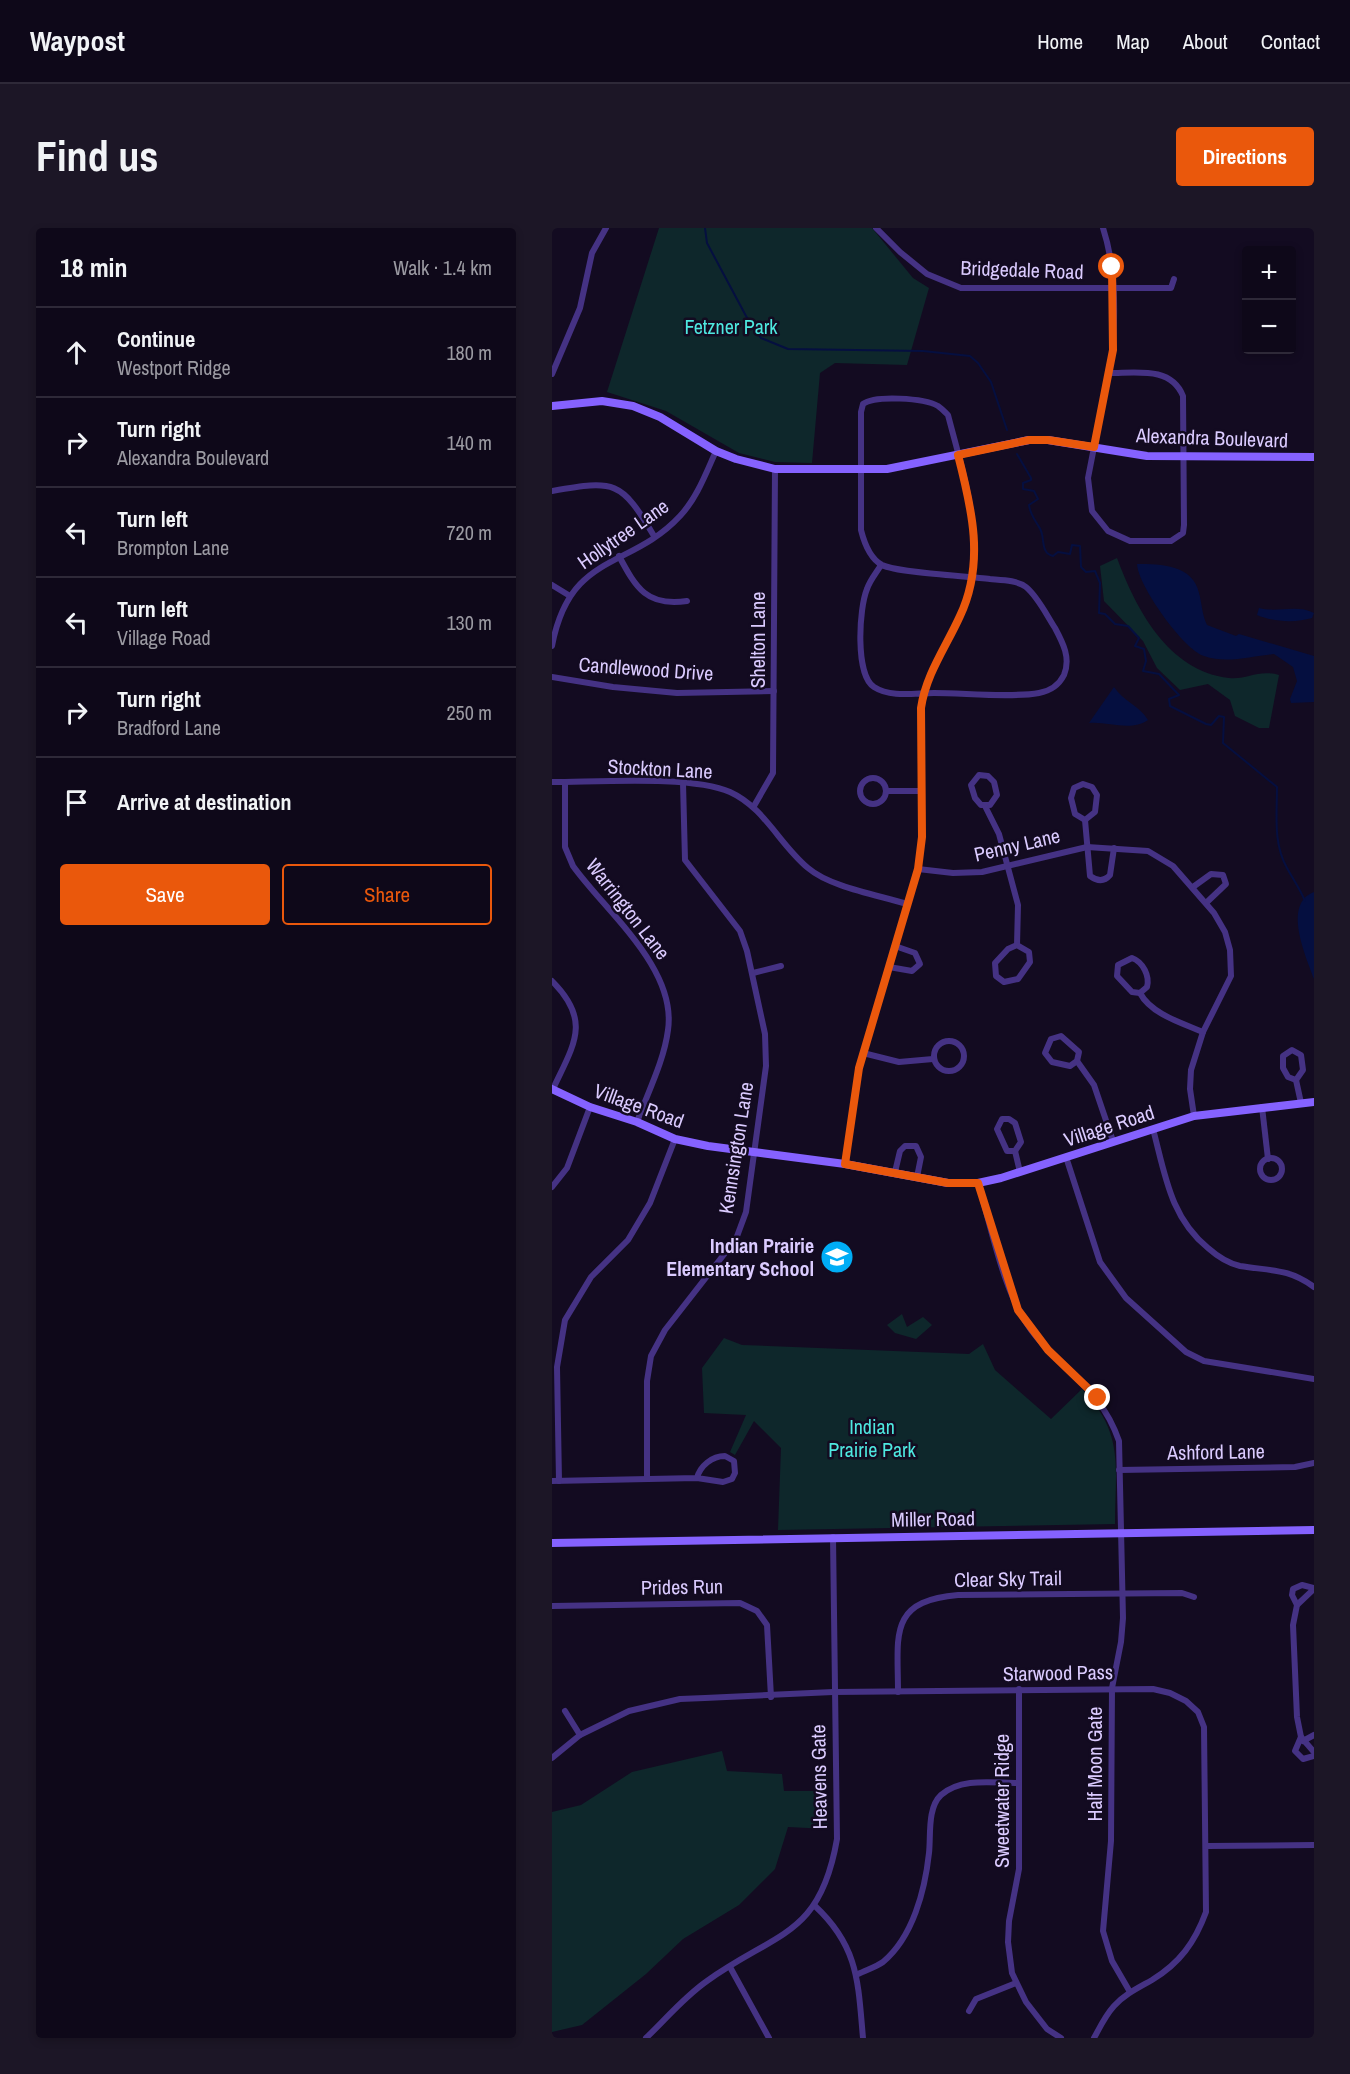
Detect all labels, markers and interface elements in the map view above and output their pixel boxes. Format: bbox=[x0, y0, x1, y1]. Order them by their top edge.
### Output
text: Waypost bbox=[30, 22, 125, 60]
text: Home bbox=[1037, 27, 1083, 56]
text: Map bbox=[1116, 27, 1150, 56]
text: About bbox=[1183, 27, 1228, 56]
text: Contact bbox=[1261, 27, 1320, 56]
button: Directions bbox=[1176, 127, 1314, 186]
text: Find us bbox=[36, 128, 158, 184]
map controls bbox=[1242, 246, 1296, 354]
button: + bbox=[1242, 246, 1296, 300]
text: 18 min bbox=[60, 250, 128, 285]
route start bbox=[1098, 253, 1124, 279]
text: Walk · 1.4 km bbox=[393, 254, 492, 281]
street label: Bridgedale Road bbox=[960, 254, 1084, 285]
button: − bbox=[1242, 300, 1296, 354]
park label: Fetzner Park bbox=[684, 313, 778, 340]
text: Continue bbox=[117, 324, 195, 354]
icon: ahead bbox=[60, 336, 93, 369]
text: 180 m bbox=[446, 339, 492, 366]
text: Westport Ridge bbox=[117, 354, 231, 381]
text: Turn right bbox=[117, 414, 201, 444]
street label: Alexandra Boulevard bbox=[1134, 421, 1289, 454]
icon: right bbox=[60, 426, 93, 459]
text: 140 m bbox=[446, 429, 492, 456]
text: Alexandra Boulevard bbox=[117, 444, 269, 471]
street label: Hollytree Lane bbox=[572, 492, 674, 575]
text: Turn left bbox=[117, 504, 188, 534]
icon: left bbox=[60, 516, 93, 549]
text: 720 m bbox=[446, 519, 492, 546]
text: Brompton Lane bbox=[117, 534, 229, 561]
street label: Shelton Lane bbox=[744, 592, 771, 688]
text: Turn left bbox=[117, 594, 188, 624]
icon: left bbox=[60, 606, 93, 639]
text: 130 m bbox=[446, 609, 492, 636]
text: Village Road bbox=[117, 624, 211, 651]
street label: Candlewood Drive bbox=[578, 650, 714, 687]
text: Turn right bbox=[117, 684, 201, 714]
icon: right bbox=[60, 696, 93, 729]
text: 250 m bbox=[446, 699, 492, 726]
text: Bradford Lane bbox=[117, 714, 221, 741]
street label: Stockton Lane bbox=[607, 752, 713, 785]
icon: arrive bbox=[60, 786, 93, 819]
text: Arrive at destination bbox=[117, 787, 291, 817]
street label: Penny Lane bbox=[971, 822, 1063, 868]
street label: Warrington Lane bbox=[580, 852, 676, 965]
button: Save bbox=[60, 864, 270, 925]
button: Share bbox=[282, 864, 492, 925]
street label: Village Road bbox=[591, 1077, 688, 1134]
street label: Kennsington Lane bbox=[712, 1080, 759, 1216]
street label: Village Road bbox=[1060, 1098, 1158, 1153]
place label: Indian Prairie Elementary School bbox=[666, 1232, 814, 1282]
school or university icon: Indian Prairie Elementary School bbox=[819, 1239, 855, 1275]
route end bbox=[1084, 1384, 1110, 1410]
park label: Indian Prairie Park bbox=[828, 1413, 917, 1463]
street label: Ashford Lane bbox=[1166, 1437, 1265, 1466]
street label: Miller Road bbox=[891, 1504, 975, 1533]
street label: Clear Sky Trail bbox=[954, 1564, 1062, 1593]
street label: Prides Run bbox=[641, 1572, 723, 1601]
street label: Starwood Pass bbox=[1003, 1658, 1113, 1687]
street label: Half Moon Gate bbox=[1081, 1707, 1108, 1821]
street label: Heavens Gate bbox=[804, 1724, 833, 1830]
street label: Sweetwater Ridge bbox=[988, 1734, 1015, 1868]

